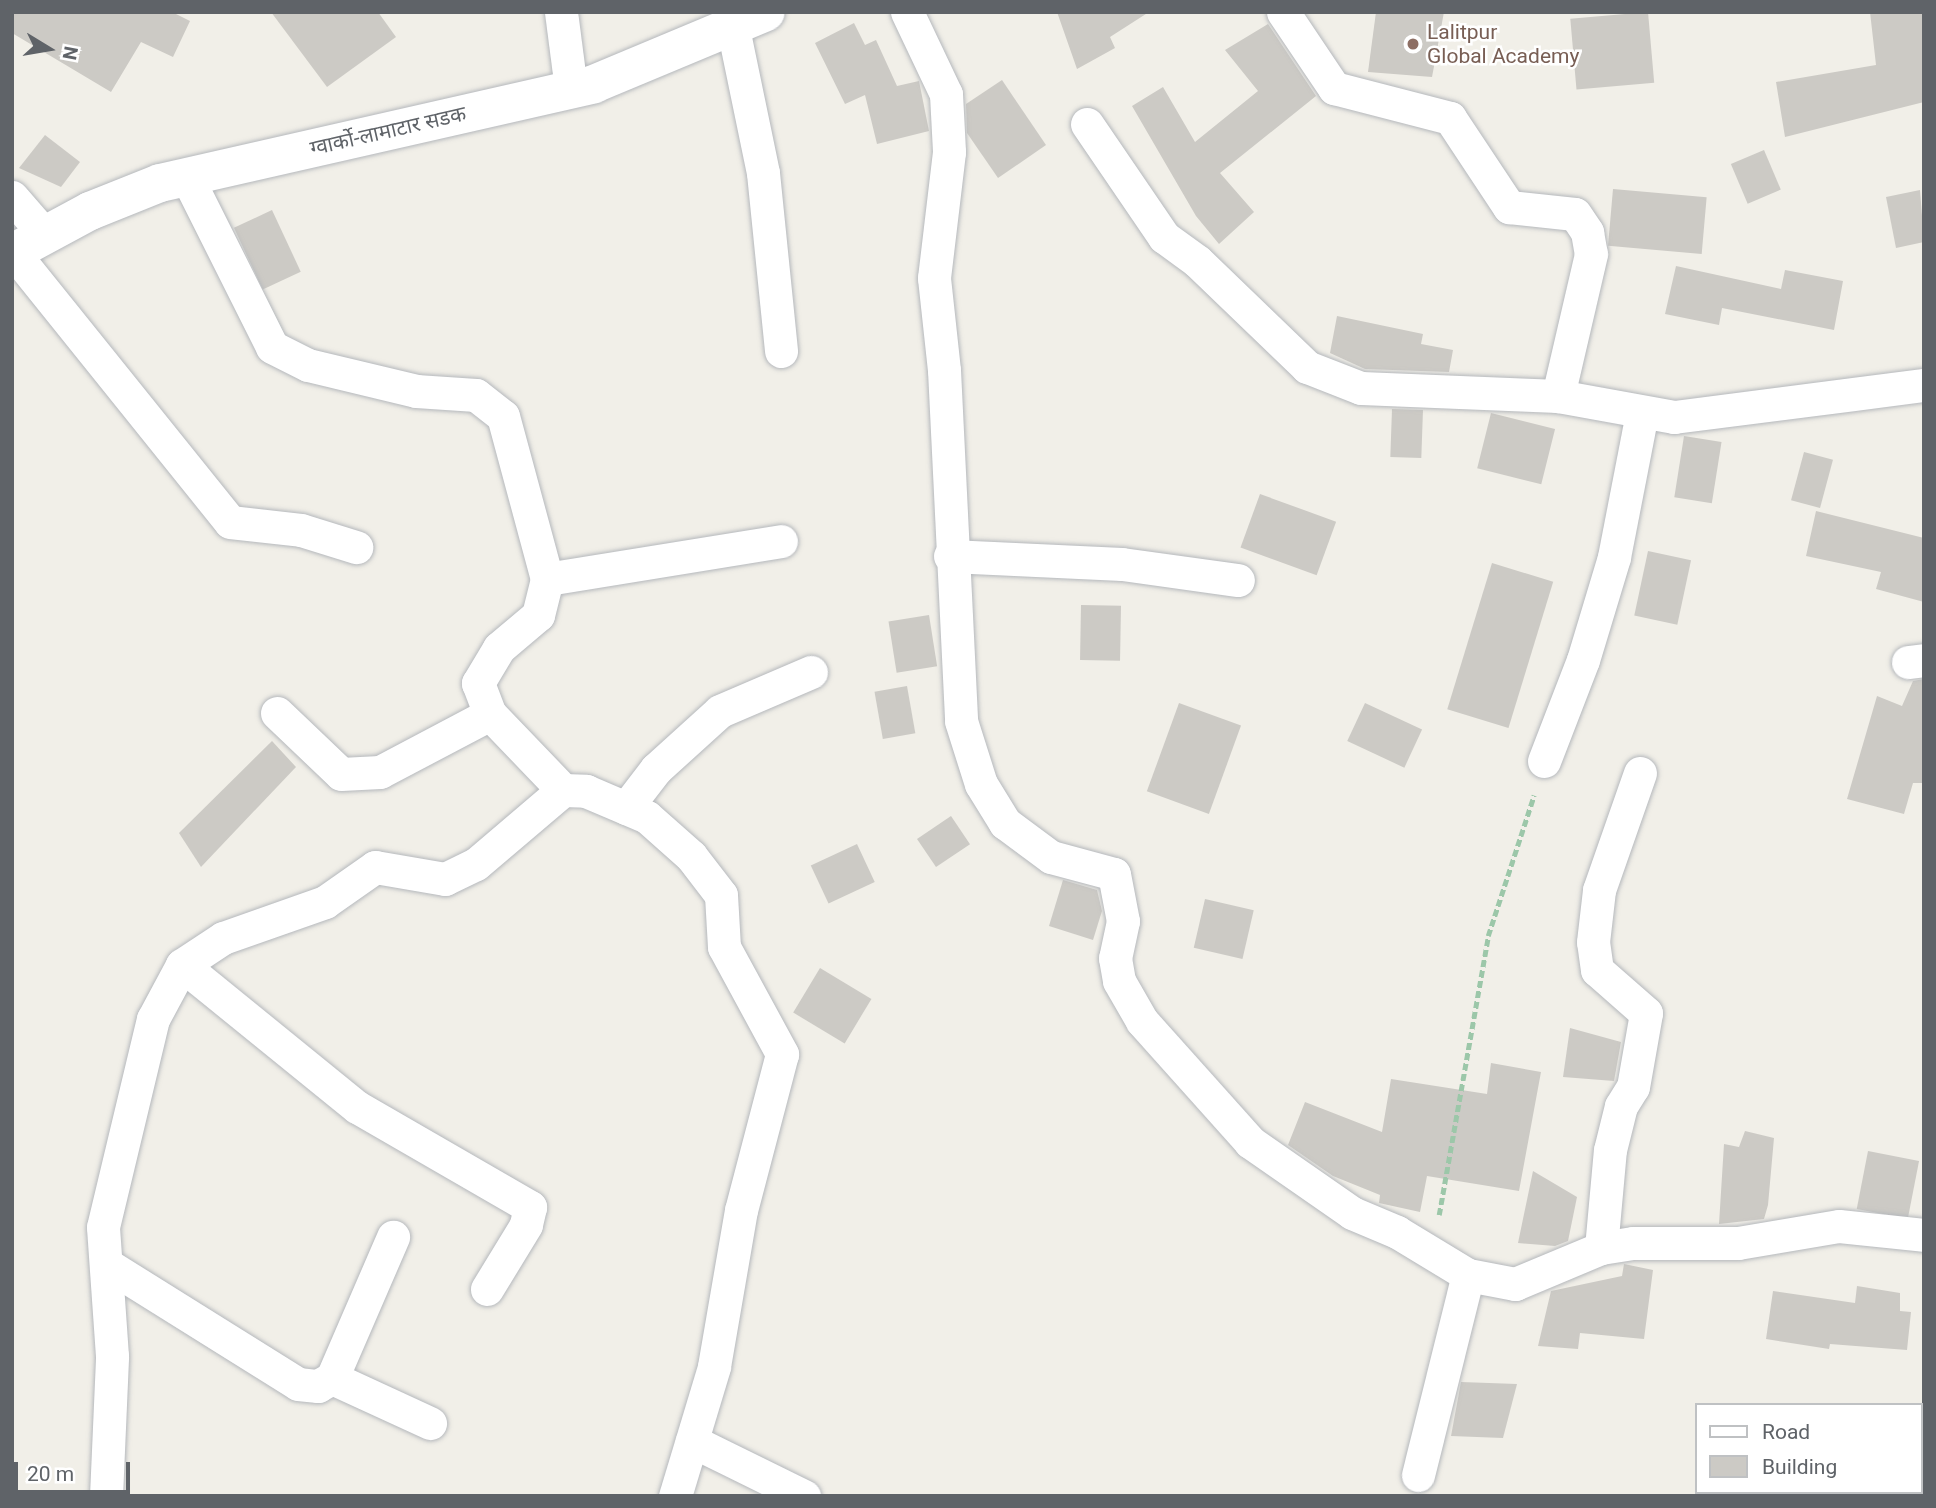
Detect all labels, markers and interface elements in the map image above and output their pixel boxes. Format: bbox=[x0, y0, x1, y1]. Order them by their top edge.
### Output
north arrow bbox=[14, 14, 84, 84]
place label: Lalitpur Global Academy bbox=[1427, 19, 1579, 69]
marker: Lalitpur Global Academy bbox=[1405, 36, 1421, 52]
text: N bbox=[58, 44, 83, 62]
street label: ग्वार्को-लामाटार सडक bbox=[307, 101, 469, 161]
legend bbox=[1694, 1403, 1922, 1494]
text: Road bbox=[1762, 1420, 1810, 1444]
scale bar bbox=[18, 1448, 133, 1492]
text: Building bbox=[1762, 1455, 1837, 1479]
text: 20 m bbox=[27, 1462, 74, 1486]

